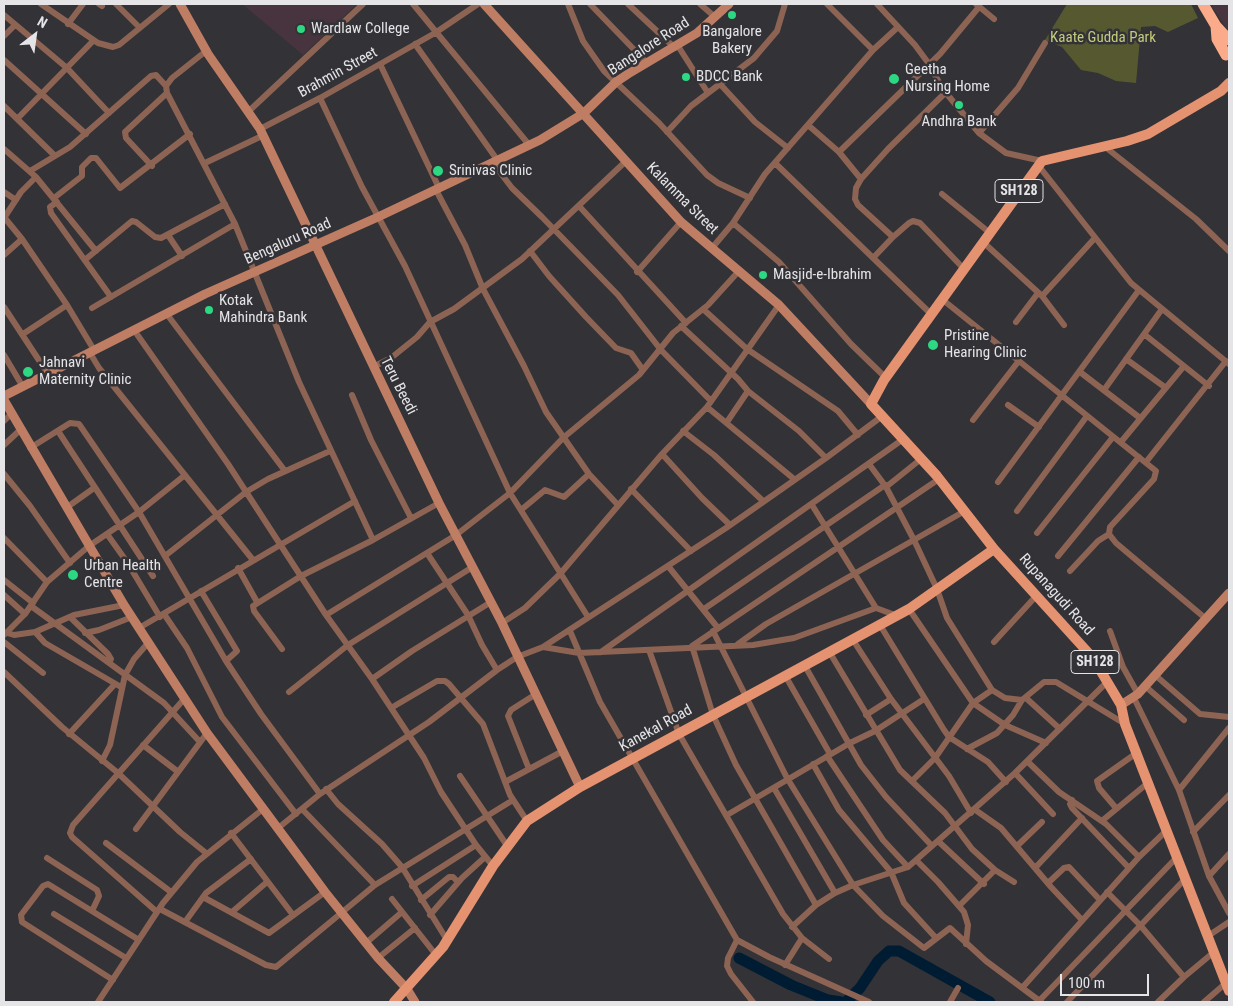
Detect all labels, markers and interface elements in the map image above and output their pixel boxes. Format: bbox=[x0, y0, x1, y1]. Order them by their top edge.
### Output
marker: Bangalore Bakery bbox=[726, 9, 738, 21]
north arrow bbox=[10, 10, 60, 60]
text: N bbox=[35, 13, 50, 31]
street label: Bangalore Road bbox=[605, 14, 693, 80]
place label: Wardlaw College bbox=[311, 20, 409, 38]
marker: Wardlaw College bbox=[295, 23, 307, 35]
place label: Bangalore Bakery bbox=[702, 23, 762, 58]
park label: Kaate Gudda Park bbox=[1050, 29, 1156, 47]
street label: Brahmin Street bbox=[295, 44, 381, 102]
place label: Geetha Nursing Home bbox=[905, 61, 990, 96]
place label: BDCC Bank bbox=[696, 68, 763, 86]
marker: BDCC Bank bbox=[680, 71, 692, 83]
marker: Geetha Nursing Home bbox=[887, 72, 901, 86]
marker: Andhra Bank bbox=[953, 99, 965, 111]
place label: Andhra Bank bbox=[922, 113, 996, 131]
street label: Kalamma Street bbox=[642, 159, 722, 239]
place label: Srinivas Clinic bbox=[449, 162, 532, 180]
marker: Srinivas Clinic bbox=[431, 164, 445, 178]
road number: SH128 bbox=[995, 180, 1043, 202]
street label: Bengaluru Road bbox=[242, 215, 334, 269]
place label: Masjid-e-Ibrahim bbox=[773, 266, 872, 284]
marker: Masjid-e-Ibrahim bbox=[757, 269, 769, 281]
place label: Kotak Mahindra Bank bbox=[219, 292, 307, 327]
marker: Kotak Mahindra Bank bbox=[203, 304, 215, 316]
place label: Pristine Hearing Clinic bbox=[944, 327, 1027, 362]
marker: Pristine Hearing Clinic bbox=[926, 338, 940, 352]
place label: Jahnavi Maternity Clinic bbox=[39, 354, 131, 389]
street label: Teru Beedi bbox=[376, 354, 420, 418]
marker: Jahnavi Maternity Clinic bbox=[21, 365, 35, 379]
street label: Rupanagudi Road bbox=[1015, 551, 1097, 639]
place label: Urban Health Centre bbox=[84, 557, 161, 592]
marker: Urban Health Centre bbox=[66, 568, 80, 582]
road number: SH128 bbox=[1071, 650, 1119, 674]
street label: Kanekal Road bbox=[616, 702, 696, 756]
scale bar bbox=[1063, 964, 1152, 996]
text: 100 m bbox=[1068, 974, 1105, 992]

